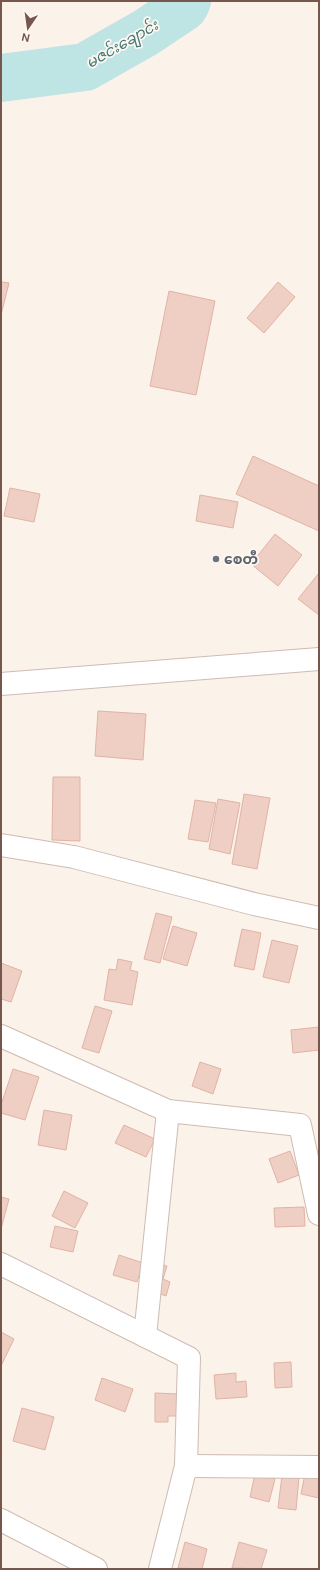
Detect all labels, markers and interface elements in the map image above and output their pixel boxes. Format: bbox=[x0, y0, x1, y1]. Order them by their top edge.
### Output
north arrow bbox=[8, 8, 48, 48]
water label: မဇင်းချောင်း bbox=[82, 14, 164, 74]
text: N bbox=[20, 30, 31, 45]
place label: စေတီ bbox=[224, 549, 258, 568]
marker: စေတီ bbox=[211, 554, 221, 564]

